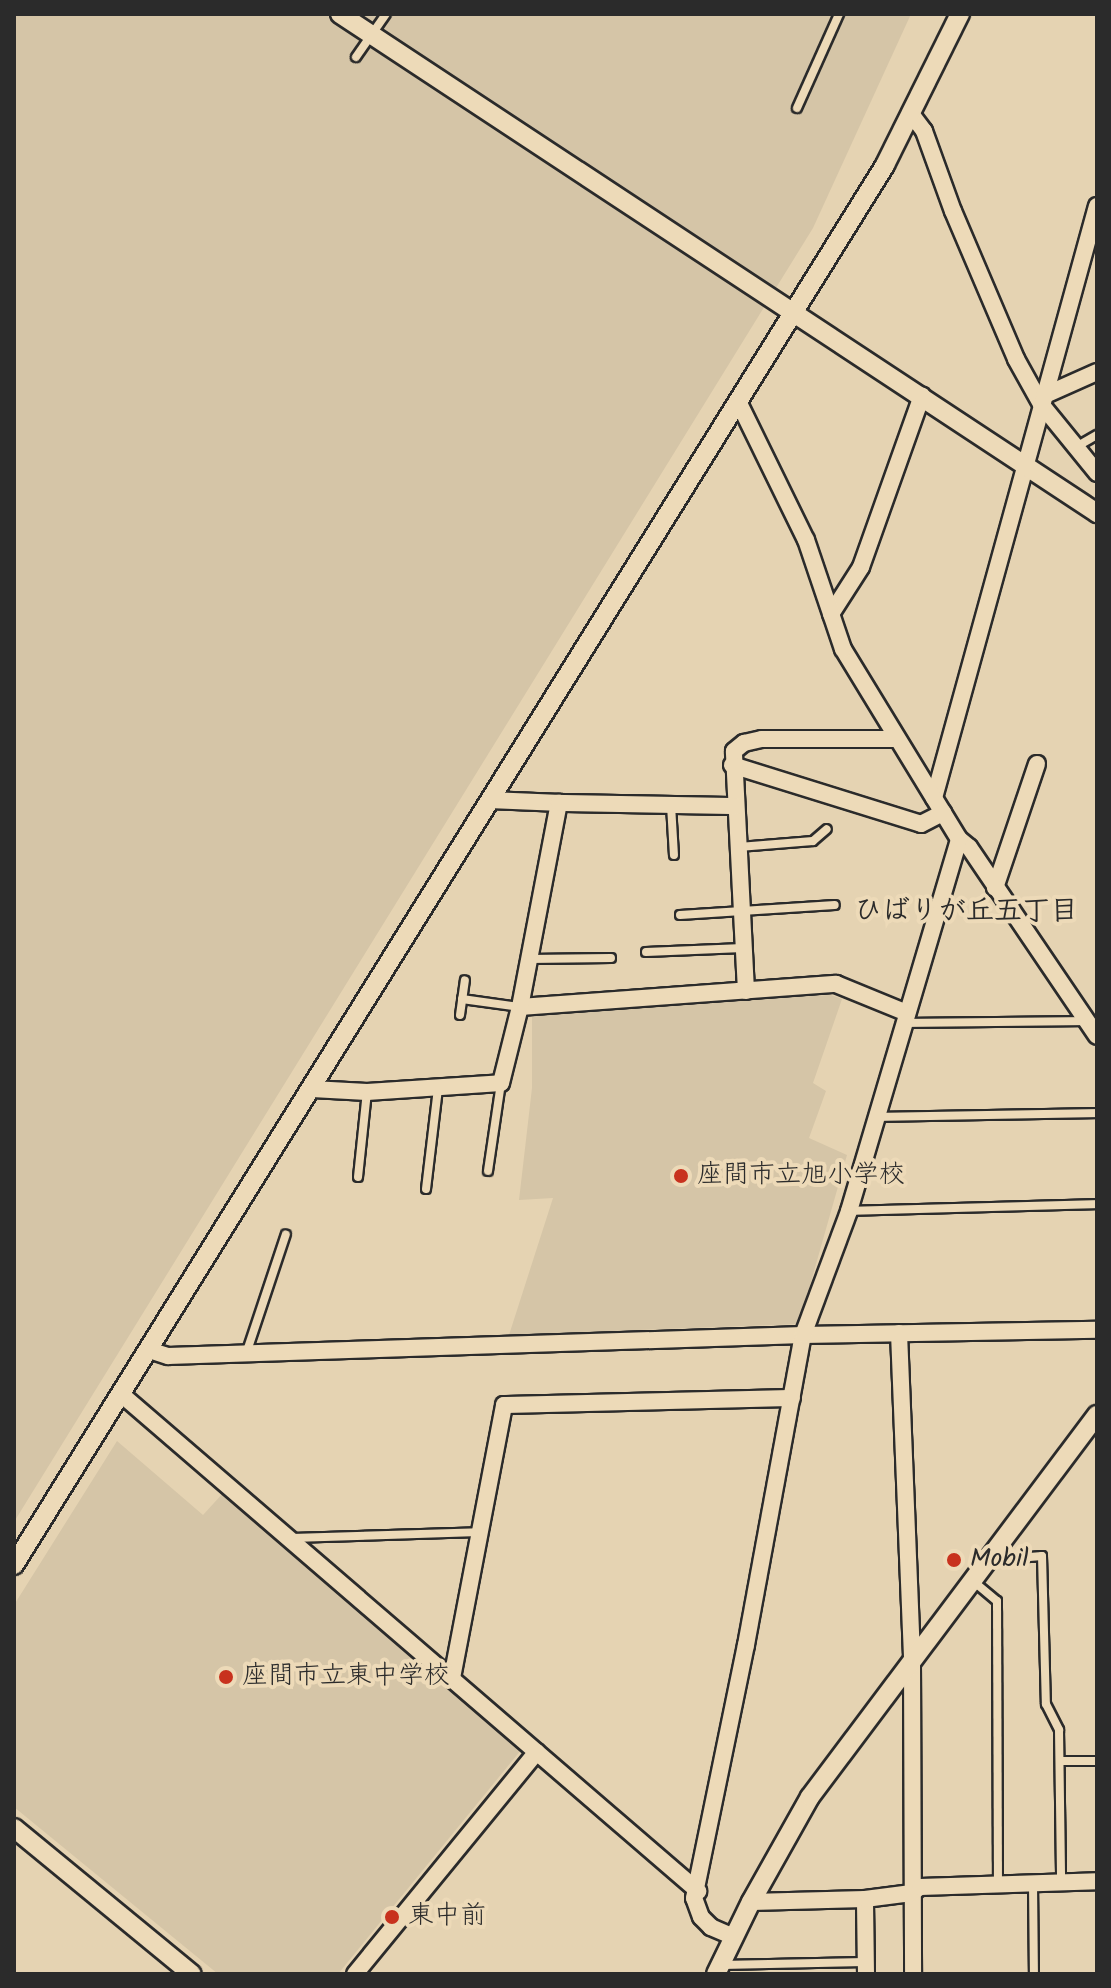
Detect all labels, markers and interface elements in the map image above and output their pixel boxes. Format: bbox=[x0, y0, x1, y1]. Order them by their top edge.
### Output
district label: ひばりが丘五丁目 bbox=[854, 895, 1078, 929]
place label: 座間市立旭小学校 bbox=[697, 1160, 905, 1192]
marker: 座間市立旭小学校 bbox=[672, 1167, 690, 1185]
place label: Mobil bbox=[970, 1544, 1028, 1576]
marker: Mobil bbox=[945, 1551, 963, 1569]
place label: 座間市立東中学校 bbox=[242, 1661, 450, 1693]
marker: 座間市立東中学校 bbox=[217, 1668, 235, 1686]
place label: 東中前 bbox=[408, 1901, 486, 1933]
marker: 東中前 bbox=[383, 1908, 401, 1926]

